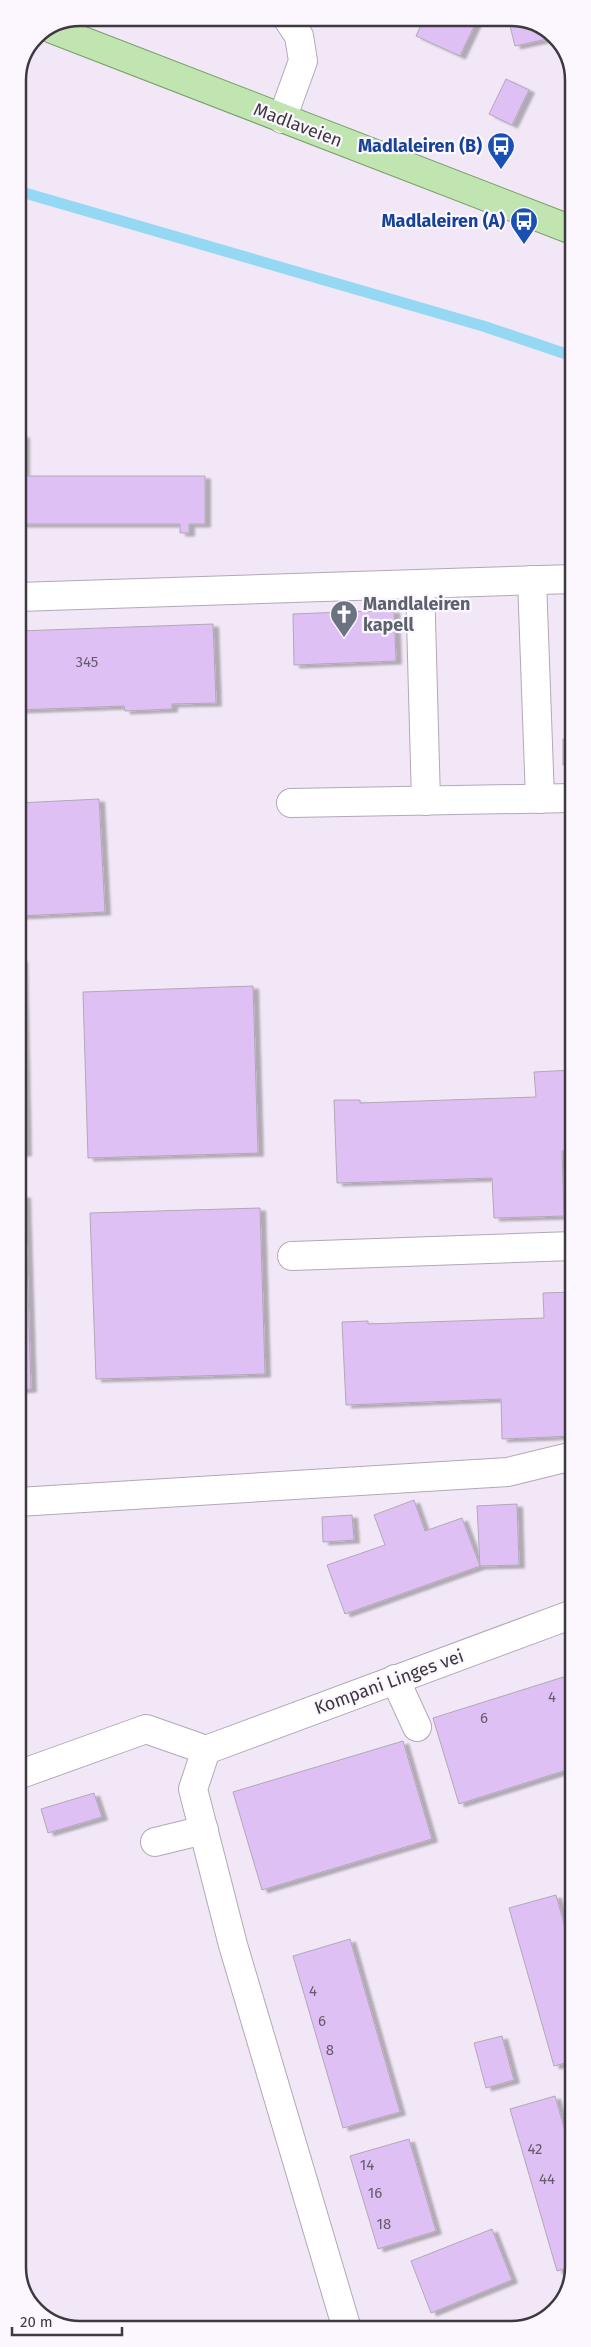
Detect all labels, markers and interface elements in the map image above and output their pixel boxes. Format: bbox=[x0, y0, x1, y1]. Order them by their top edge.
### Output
street label: Madlaveien bbox=[251, 98, 345, 152]
bus stop icon: Madlaleiren (B) bbox=[486, 131, 516, 170]
place label: Madlaleiren (B) bbox=[358, 135, 482, 157]
bus stop icon: Madlaleiren (A) bbox=[509, 206, 539, 245]
place label: Madlaleiren (A) bbox=[381, 210, 505, 232]
place label: Mandlaleiren kapell bbox=[363, 593, 470, 636]
church icon: Mandlaleiren kapell bbox=[329, 599, 359, 638]
house number: 345 bbox=[76, 653, 98, 671]
street label: Kompani Linges vei bbox=[311, 1645, 467, 1719]
house number: 4 bbox=[548, 1688, 556, 1706]
house number: 6 bbox=[480, 1709, 488, 1727]
house number: 4 bbox=[309, 1982, 317, 2000]
house number: 6 bbox=[318, 2012, 326, 2030]
house number: 8 bbox=[326, 2041, 334, 2059]
house number: 42 bbox=[527, 2140, 543, 2158]
house number: 14 bbox=[360, 2156, 374, 2174]
house number: 44 bbox=[539, 2170, 555, 2188]
house number: 16 bbox=[368, 2184, 382, 2202]
house number: 18 bbox=[377, 2215, 391, 2233]
scale bar bbox=[12, 2304, 122, 2336]
text: 20 m bbox=[20, 2313, 53, 2331]

